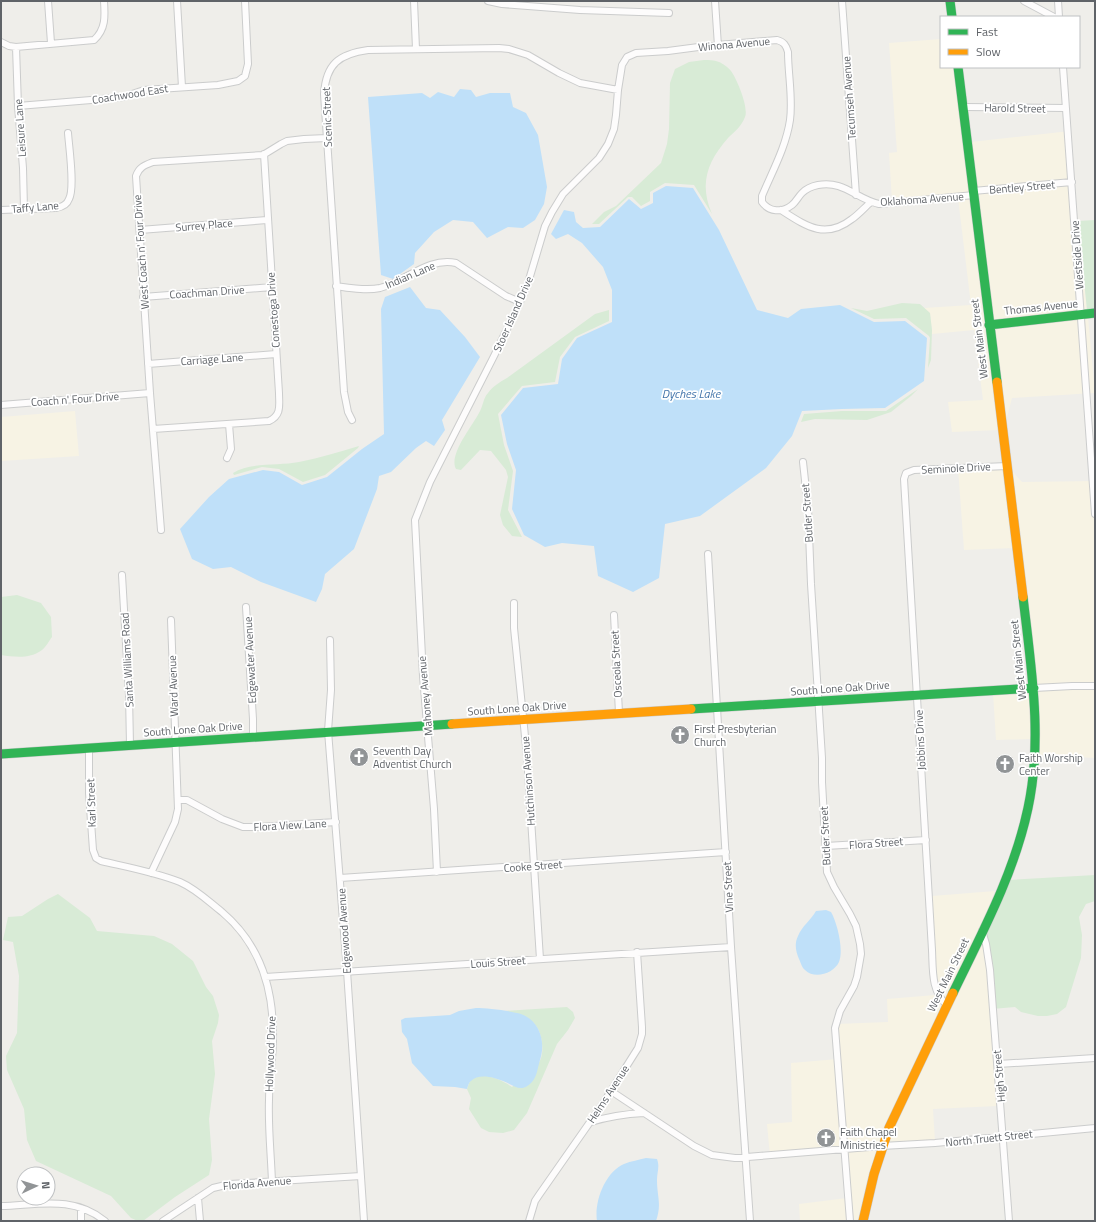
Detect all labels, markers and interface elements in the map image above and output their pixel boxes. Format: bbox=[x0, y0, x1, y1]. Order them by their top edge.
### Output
legend bbox=[940, 16, 1080, 68]
text: Fast bbox=[976, 22, 999, 41]
street label: Winona Avenue bbox=[697, 33, 771, 55]
text: Slow bbox=[976, 42, 1001, 61]
street label: Tecumseh Avenue bbox=[838, 55, 860, 140]
street label: Coachwood East bbox=[91, 80, 169, 108]
street label: Scenic Street bbox=[318, 87, 336, 147]
street label: Leisure Lane bbox=[10, 98, 30, 158]
street label: Harold Street bbox=[984, 99, 1046, 117]
street label: Bentley Street bbox=[988, 176, 1056, 198]
street label: Oklahoma Avenue bbox=[880, 188, 965, 210]
street label: West Coach n' Four Drive bbox=[129, 194, 153, 310]
street label: Taffy Lane bbox=[11, 197, 60, 217]
street label: Surrey Place bbox=[175, 214, 234, 235]
street label: Westside Drive bbox=[1067, 219, 1087, 290]
street label: Indian Lane bbox=[383, 257, 438, 293]
street label: Conestoga Drive bbox=[262, 271, 284, 348]
street label: Stoer Island Drive bbox=[489, 273, 537, 354]
street label: Coachman Drive bbox=[169, 281, 245, 303]
street label: Thomas Avenue bbox=[1003, 295, 1079, 319]
street label: West Main Street bbox=[966, 298, 992, 380]
street label: Carriage Lane bbox=[180, 349, 244, 369]
water label: Dyches Lake bbox=[662, 384, 722, 403]
street label: Coach n' Four Drive bbox=[30, 388, 120, 410]
street label: Seminole Drive bbox=[921, 458, 992, 478]
street label: Butler Street bbox=[797, 483, 817, 543]
street label: Santa Williams Road bbox=[117, 612, 137, 708]
street label: Edgewater Avenue bbox=[240, 616, 260, 704]
street label: West Main Street bbox=[1006, 619, 1030, 701]
street label: Osceola Street bbox=[606, 630, 626, 698]
street label: Ward Avenue bbox=[164, 655, 182, 717]
street label: Mahoney Avenue bbox=[414, 655, 436, 737]
street label: South Lone Oak Drive bbox=[790, 677, 890, 699]
street label: South Lone Oak Drive bbox=[467, 697, 567, 719]
street label: Jobbins Drive bbox=[910, 709, 930, 771]
street label: South Lone Oak Drive bbox=[143, 718, 243, 740]
place label: First Presbyterian Church bbox=[694, 721, 776, 750]
church icon: First Presbyterian Church bbox=[669, 724, 691, 746]
street label: Hutchinson Avenue bbox=[517, 735, 539, 826]
place label: Seventh Day Adventist Church bbox=[373, 743, 452, 772]
church icon: Seventh Day Adventist Church bbox=[348, 746, 370, 768]
place label: Faith Worship Center bbox=[1019, 750, 1083, 779]
church icon: Faith Worship Center bbox=[994, 753, 1016, 775]
street label: Karl Street bbox=[82, 778, 100, 828]
street label: Butler Street bbox=[815, 806, 835, 866]
street label: Flora View Lane bbox=[253, 815, 327, 835]
street label: Flora Street bbox=[848, 833, 904, 853]
street label: Cooke Street bbox=[503, 856, 563, 876]
street label: Vine Street bbox=[719, 861, 737, 913]
street label: Edgewood Avenue bbox=[333, 887, 355, 974]
street label: West Main Street bbox=[923, 935, 973, 1015]
street label: Louis Street bbox=[470, 952, 526, 972]
street label: Hollywood Drive bbox=[261, 1015, 279, 1092]
street label: High Street bbox=[989, 1049, 1009, 1103]
street label: Helms Avenue bbox=[583, 1061, 633, 1126]
place label: Faith Chapel Ministries bbox=[840, 1124, 897, 1153]
street label: North Truett Street bbox=[945, 1125, 1034, 1151]
church icon: Faith Chapel Ministries bbox=[815, 1127, 837, 1149]
north arrow bbox=[16, 1166, 56, 1206]
street label: Florida Avenue bbox=[222, 1172, 292, 1194]
text: N bbox=[38, 1181, 54, 1190]

